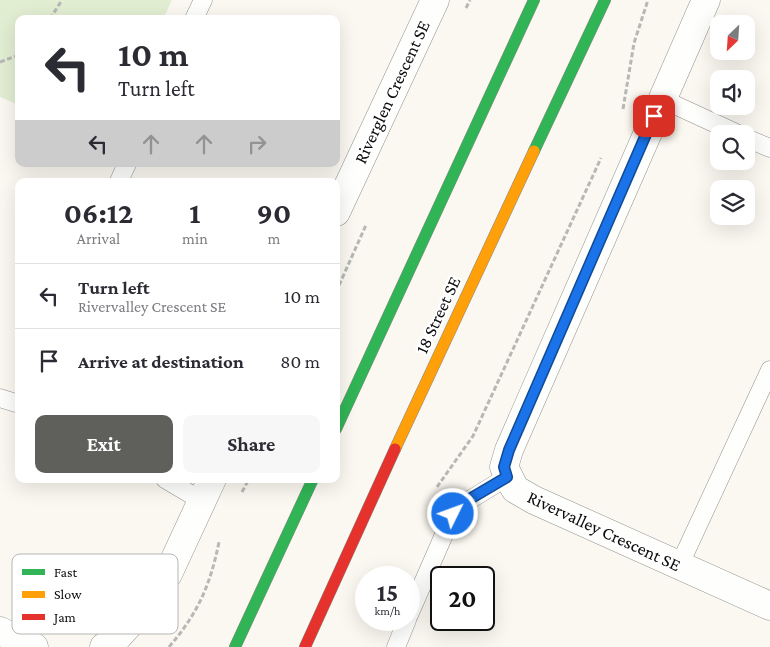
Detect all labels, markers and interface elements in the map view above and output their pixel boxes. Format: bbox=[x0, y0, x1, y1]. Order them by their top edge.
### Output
north arrow bbox=[710, 15, 755, 60]
map controls bbox=[710, 15, 755, 225]
street label: Riverglen Crescent SE bbox=[350, 17, 434, 167]
icon: left bbox=[35, 35, 100, 100]
text: 10 m bbox=[118, 35, 189, 74]
button: sound bbox=[710, 70, 755, 115]
text: Turn left bbox=[118, 76, 195, 101]
pin bbox=[633, 95, 675, 137]
icon: arrive bbox=[640, 102, 668, 130]
button: search bbox=[710, 125, 755, 170]
icon: left bbox=[84, 130, 112, 158]
icon: ahead bbox=[137, 130, 165, 158]
icon: ahead bbox=[190, 130, 218, 158]
icon: right bbox=[243, 130, 271, 158]
button: layers bbox=[710, 180, 755, 225]
text: 06:12 bbox=[64, 196, 133, 229]
text: 1 bbox=[189, 196, 201, 229]
text: 90 bbox=[257, 196, 291, 229]
text: Arrival bbox=[77, 230, 120, 247]
text: min bbox=[182, 230, 208, 247]
text: m bbox=[267, 230, 280, 247]
street label: 18 Street SE bbox=[411, 273, 465, 357]
text: Turn left bbox=[78, 277, 150, 298]
icon: left bbox=[35, 282, 63, 310]
text: 10 m bbox=[284, 286, 320, 307]
text: Rivervalley Crescent SE bbox=[78, 298, 226, 315]
icon: arrive bbox=[35, 347, 63, 375]
text: Arrive at destination bbox=[78, 351, 244, 372]
text: 80 m bbox=[280, 351, 320, 372]
button: Exit bbox=[35, 415, 173, 473]
button: Share bbox=[183, 415, 320, 473]
position arrow bbox=[426, 487, 478, 539]
street label: Rivervalley Crescent SE bbox=[524, 487, 684, 575]
legend bbox=[12, 554, 178, 634]
text: Fast bbox=[54, 564, 78, 580]
speed limit sign: 20 bbox=[430, 566, 495, 631]
text: 15 bbox=[377, 579, 398, 606]
text: Slow bbox=[54, 586, 82, 602]
text: km/h bbox=[375, 604, 400, 618]
text: Jam bbox=[52, 609, 76, 625]

